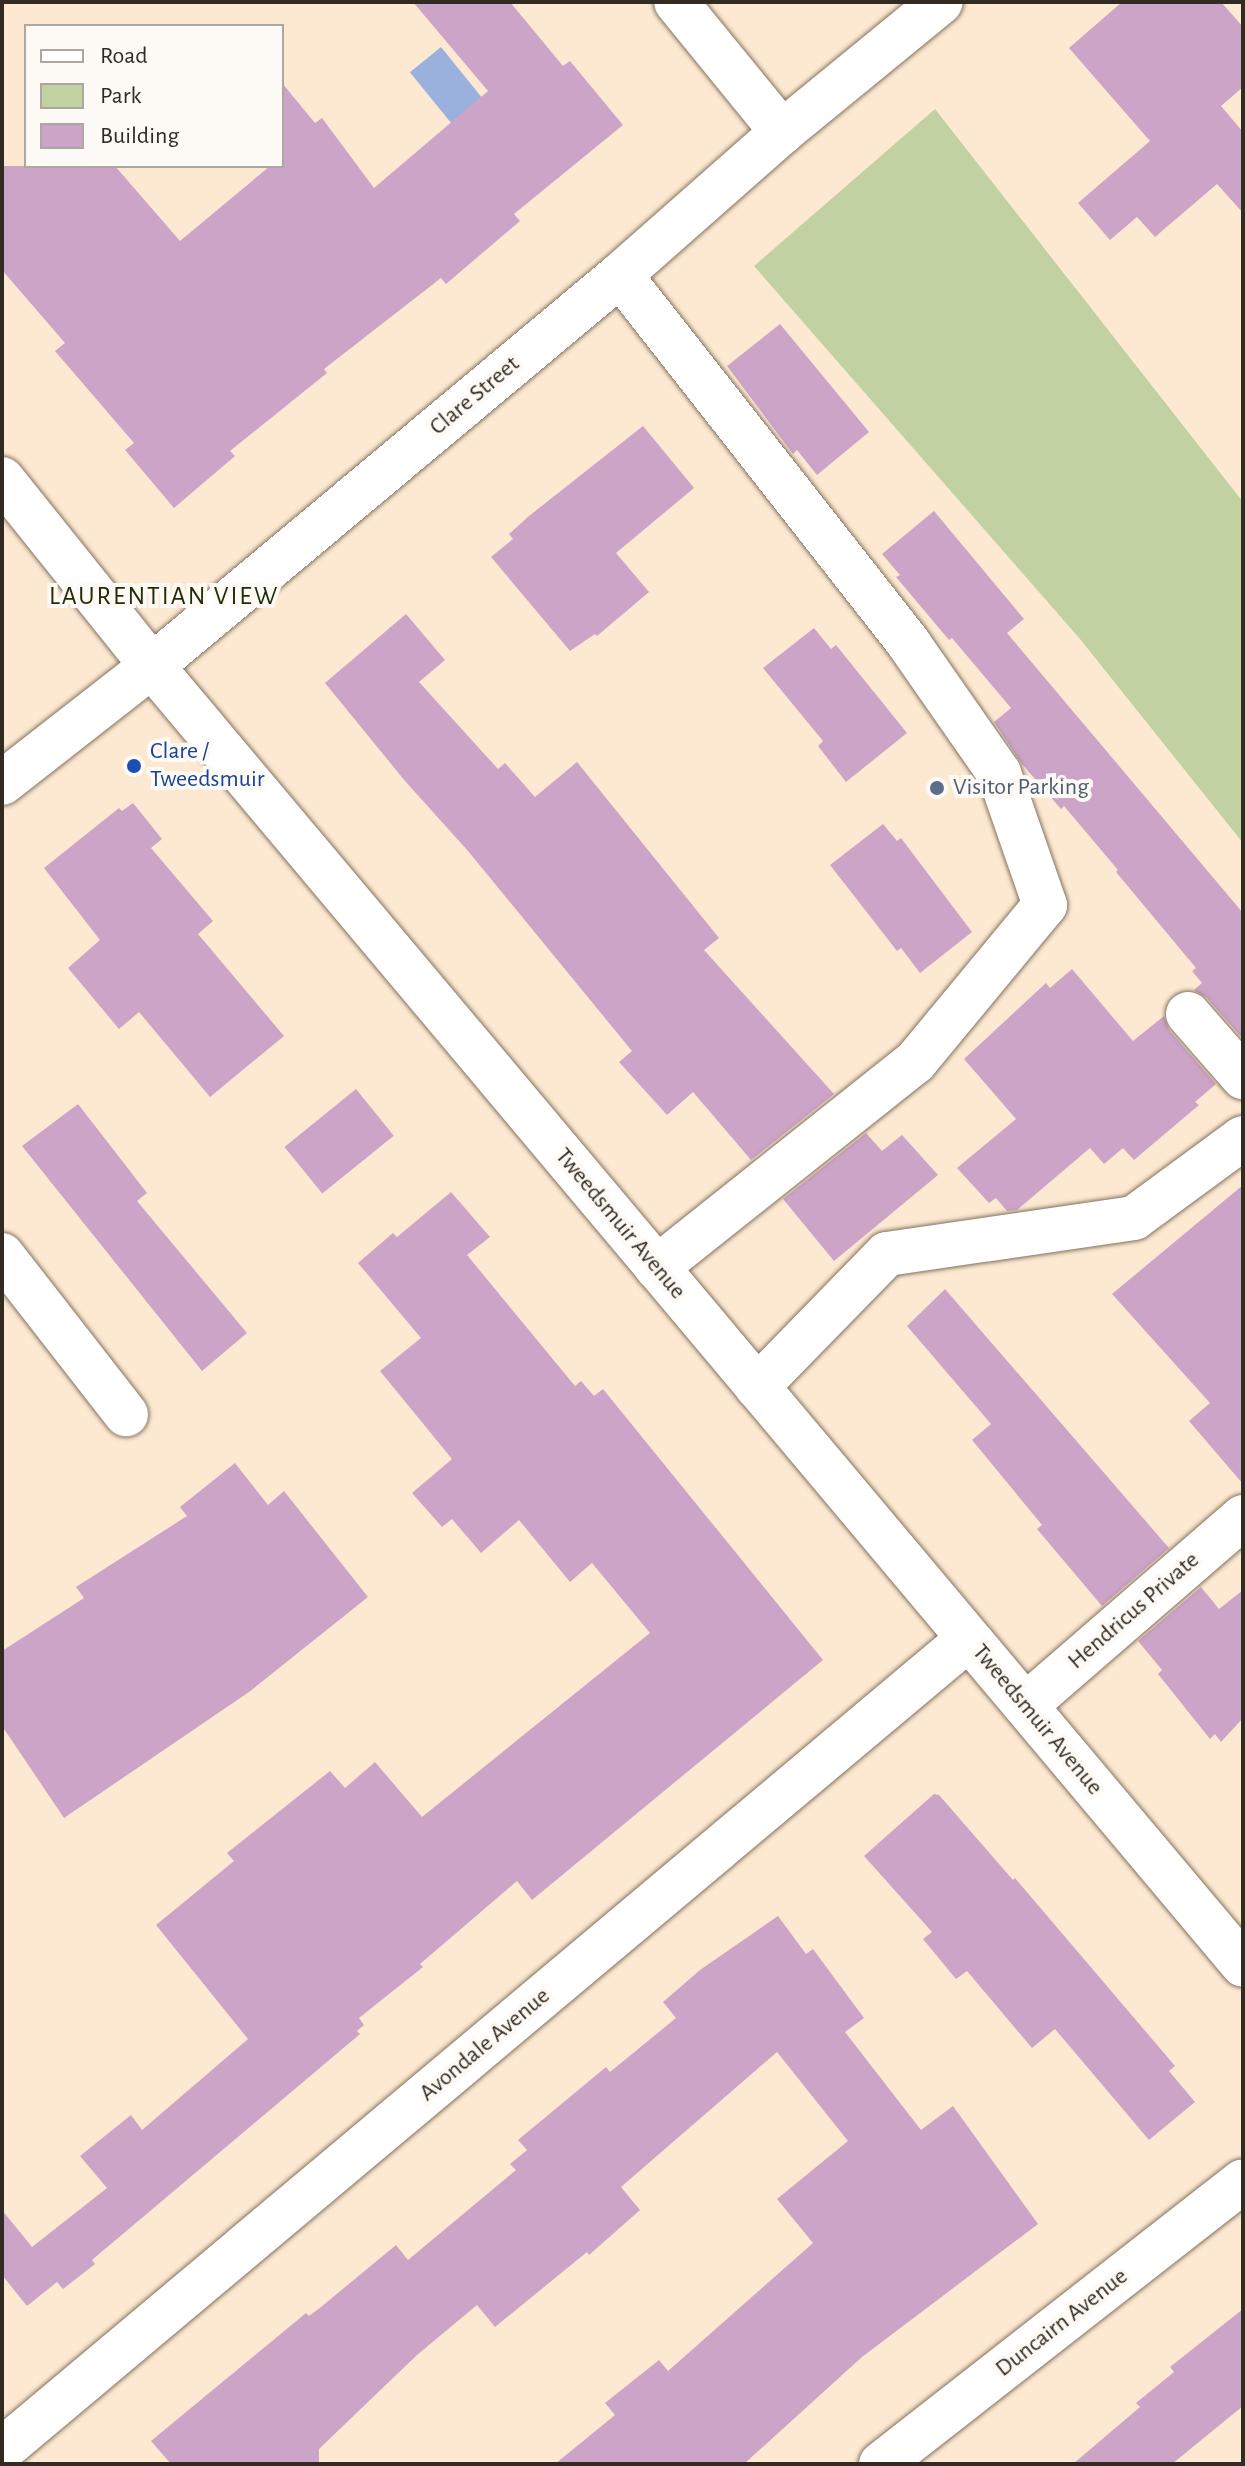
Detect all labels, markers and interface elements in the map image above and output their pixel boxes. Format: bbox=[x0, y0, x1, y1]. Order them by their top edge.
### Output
legend bbox=[24, 24, 284, 168]
text: Road bbox=[100, 44, 148, 68]
text: Park bbox=[100, 84, 141, 108]
text: Building bbox=[100, 124, 179, 148]
street label: Clare Street bbox=[424, 350, 526, 442]
district label: LAURENTIAN VIEW bbox=[49, 581, 279, 613]
place label: Clare / Tweedsmuir bbox=[150, 738, 264, 794]
marker: Clare / Tweedsmuir bbox=[125, 757, 143, 775]
place label: Visitor Parking bbox=[953, 774, 1089, 802]
marker: Visitor Parking bbox=[928, 779, 946, 797]
street label: Tweedsmuir Avenue bbox=[548, 1143, 692, 1305]
street label: Hendricus Private bbox=[1062, 1546, 1206, 1676]
street label: Tweedsmuir Avenue bbox=[965, 1639, 1109, 1801]
street label: Avondale Avenue bbox=[414, 1982, 556, 2108]
street label: Duncairn Avenue bbox=[990, 2262, 1134, 2384]

